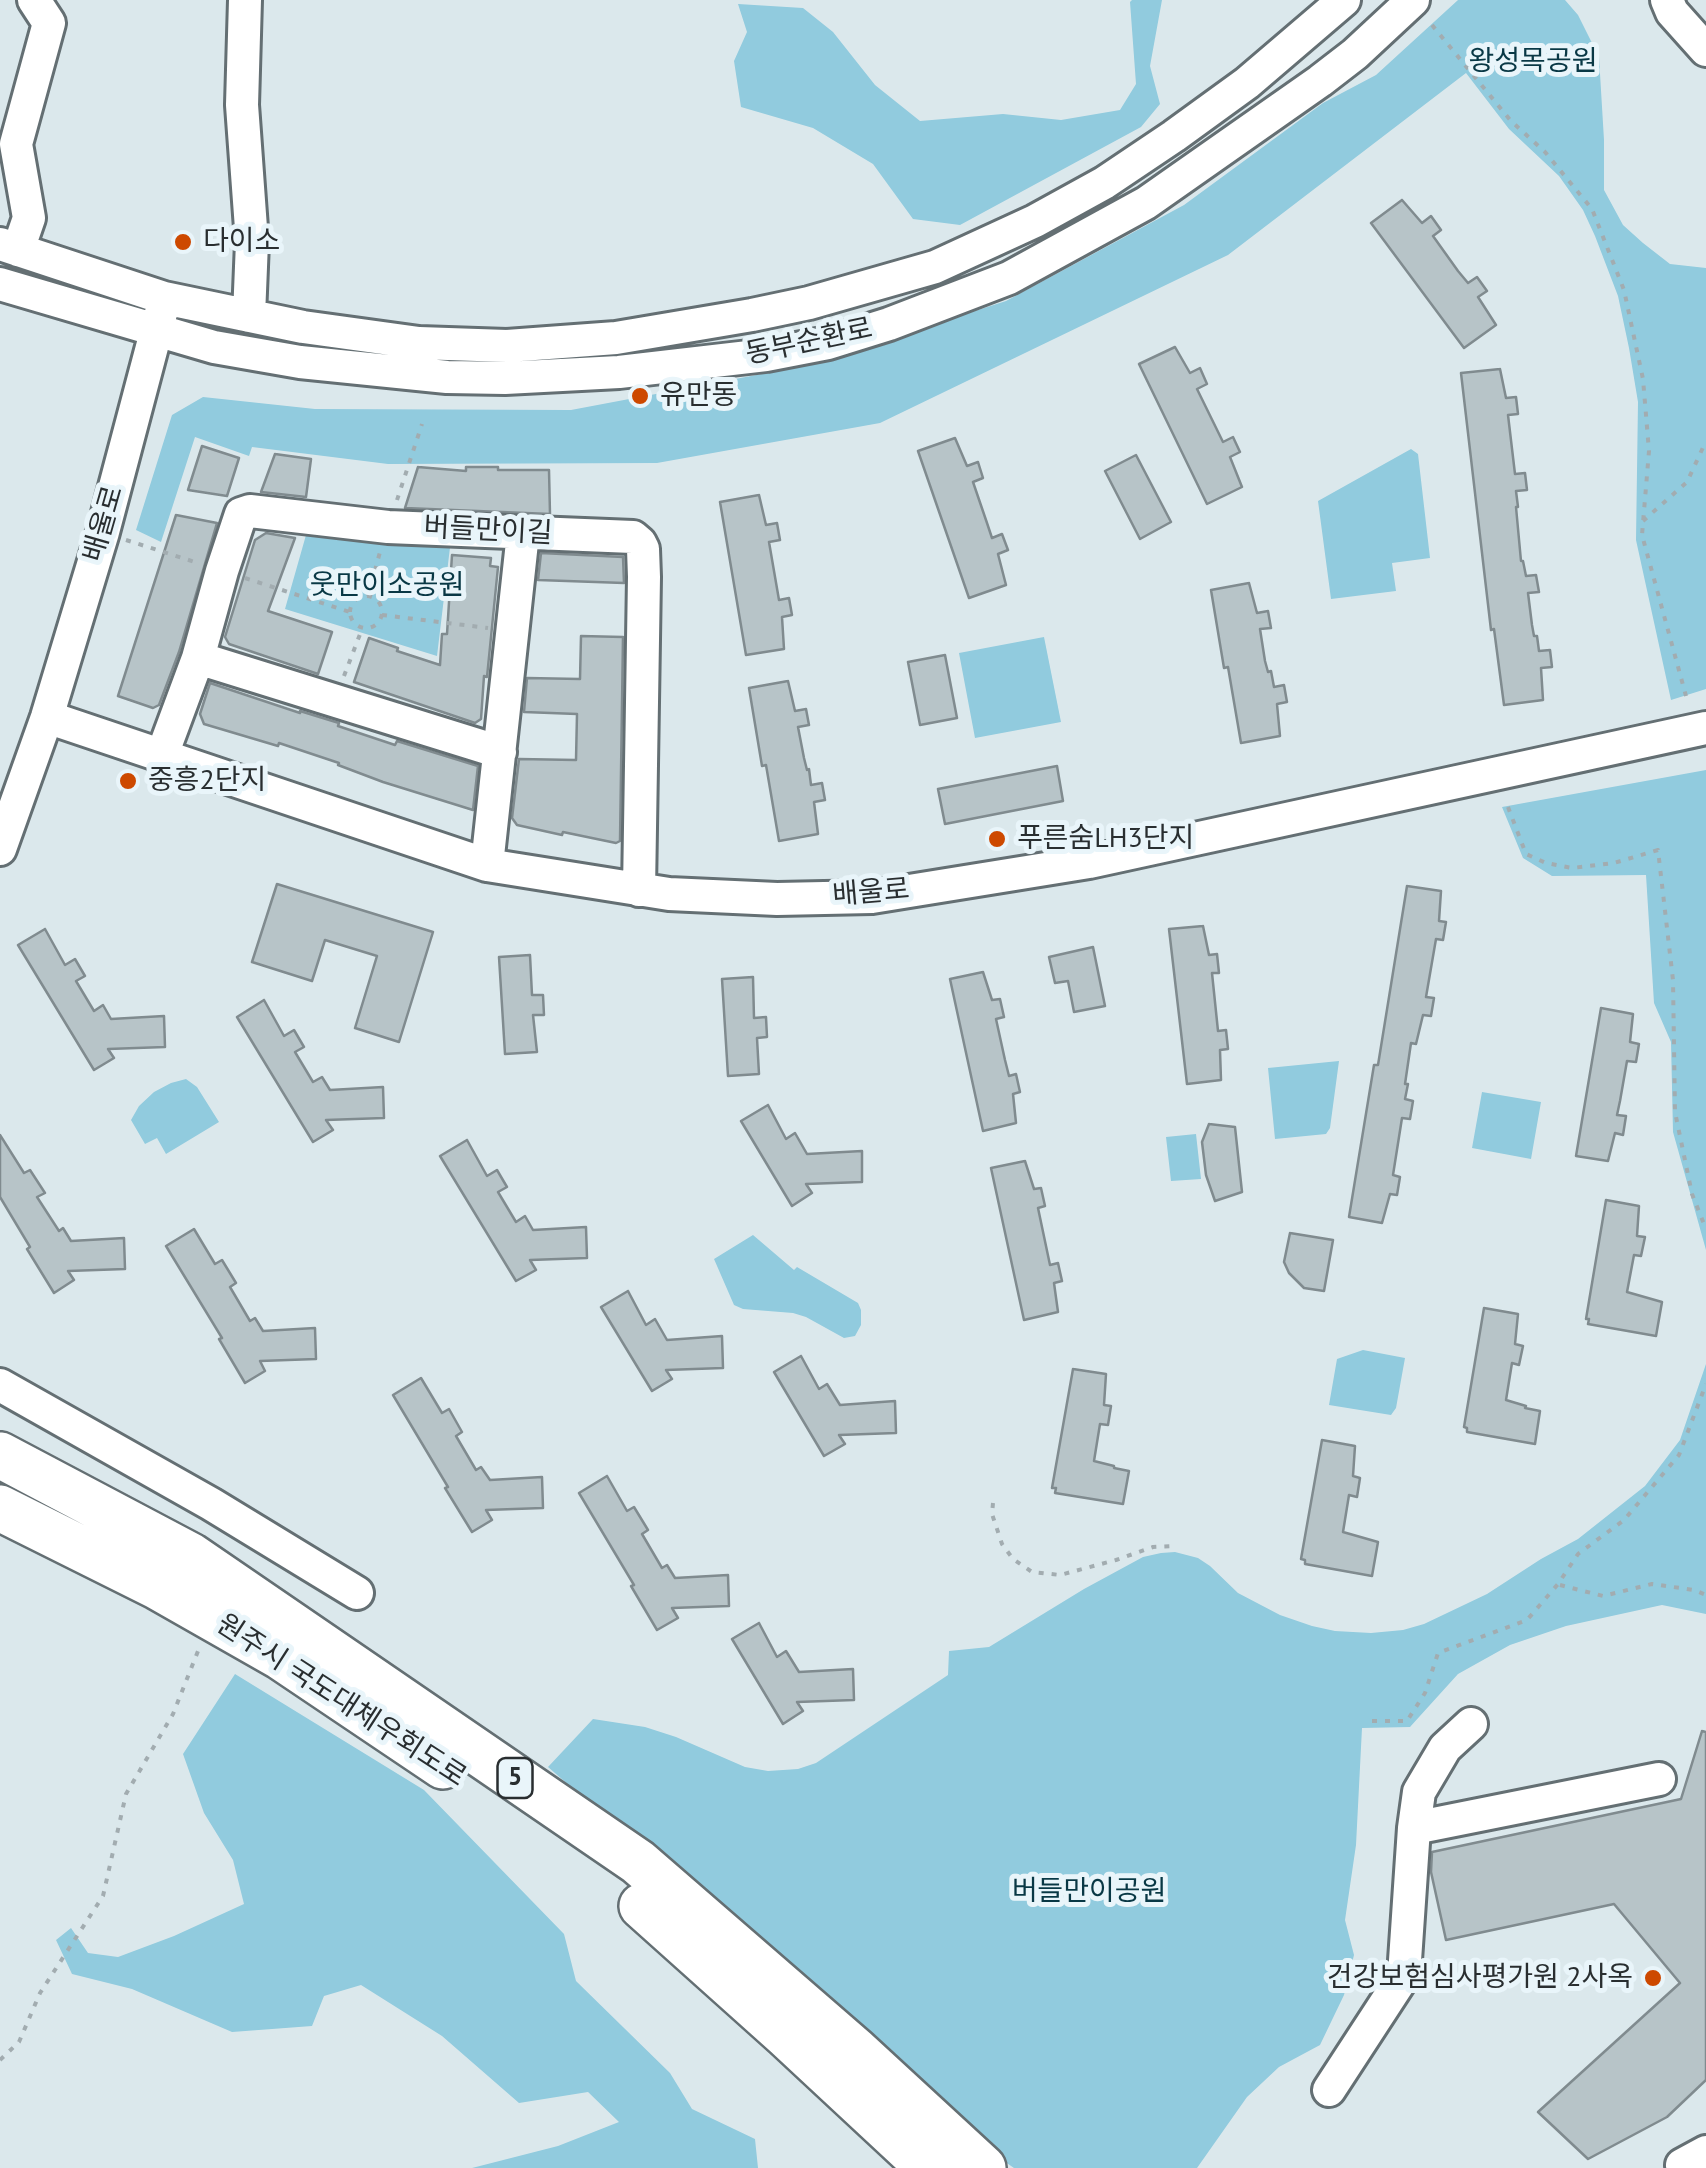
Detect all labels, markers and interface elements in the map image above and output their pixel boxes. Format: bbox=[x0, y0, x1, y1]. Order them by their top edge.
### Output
park label: 왕성목공원 bbox=[1469, 45, 1597, 79]
place label: 다이소 bbox=[203, 225, 280, 259]
marker: 다이소 bbox=[172, 231, 194, 253]
street label: 동부순환로 bbox=[743, 312, 875, 372]
place label: 유만동 bbox=[660, 379, 737, 413]
marker: 유만동 bbox=[629, 385, 651, 407]
street label: 배울로 bbox=[77, 482, 131, 566]
street label: 버들만이길 bbox=[423, 511, 553, 551]
park label: 웃만이소공원 bbox=[310, 569, 464, 603]
place label: 중흥2단지 bbox=[148, 764, 266, 798]
marker: 중흥2단지 bbox=[117, 770, 139, 792]
place label: 푸른숨LH3단지 bbox=[1017, 822, 1194, 856]
marker: 푸른숨LH3단지 bbox=[986, 828, 1008, 850]
street label: 배울로 bbox=[831, 873, 911, 913]
street label: 원주시 국도대체우회도로 bbox=[210, 1608, 472, 1794]
road number: 5 bbox=[498, 1758, 532, 1798]
park label: 버들만이공원 bbox=[1012, 1875, 1166, 1909]
place label: 건강보험심사평가원 2사옥 bbox=[1327, 1961, 1633, 1995]
marker: 건강보험심사평가원 2사옥 bbox=[1642, 1967, 1664, 1989]

